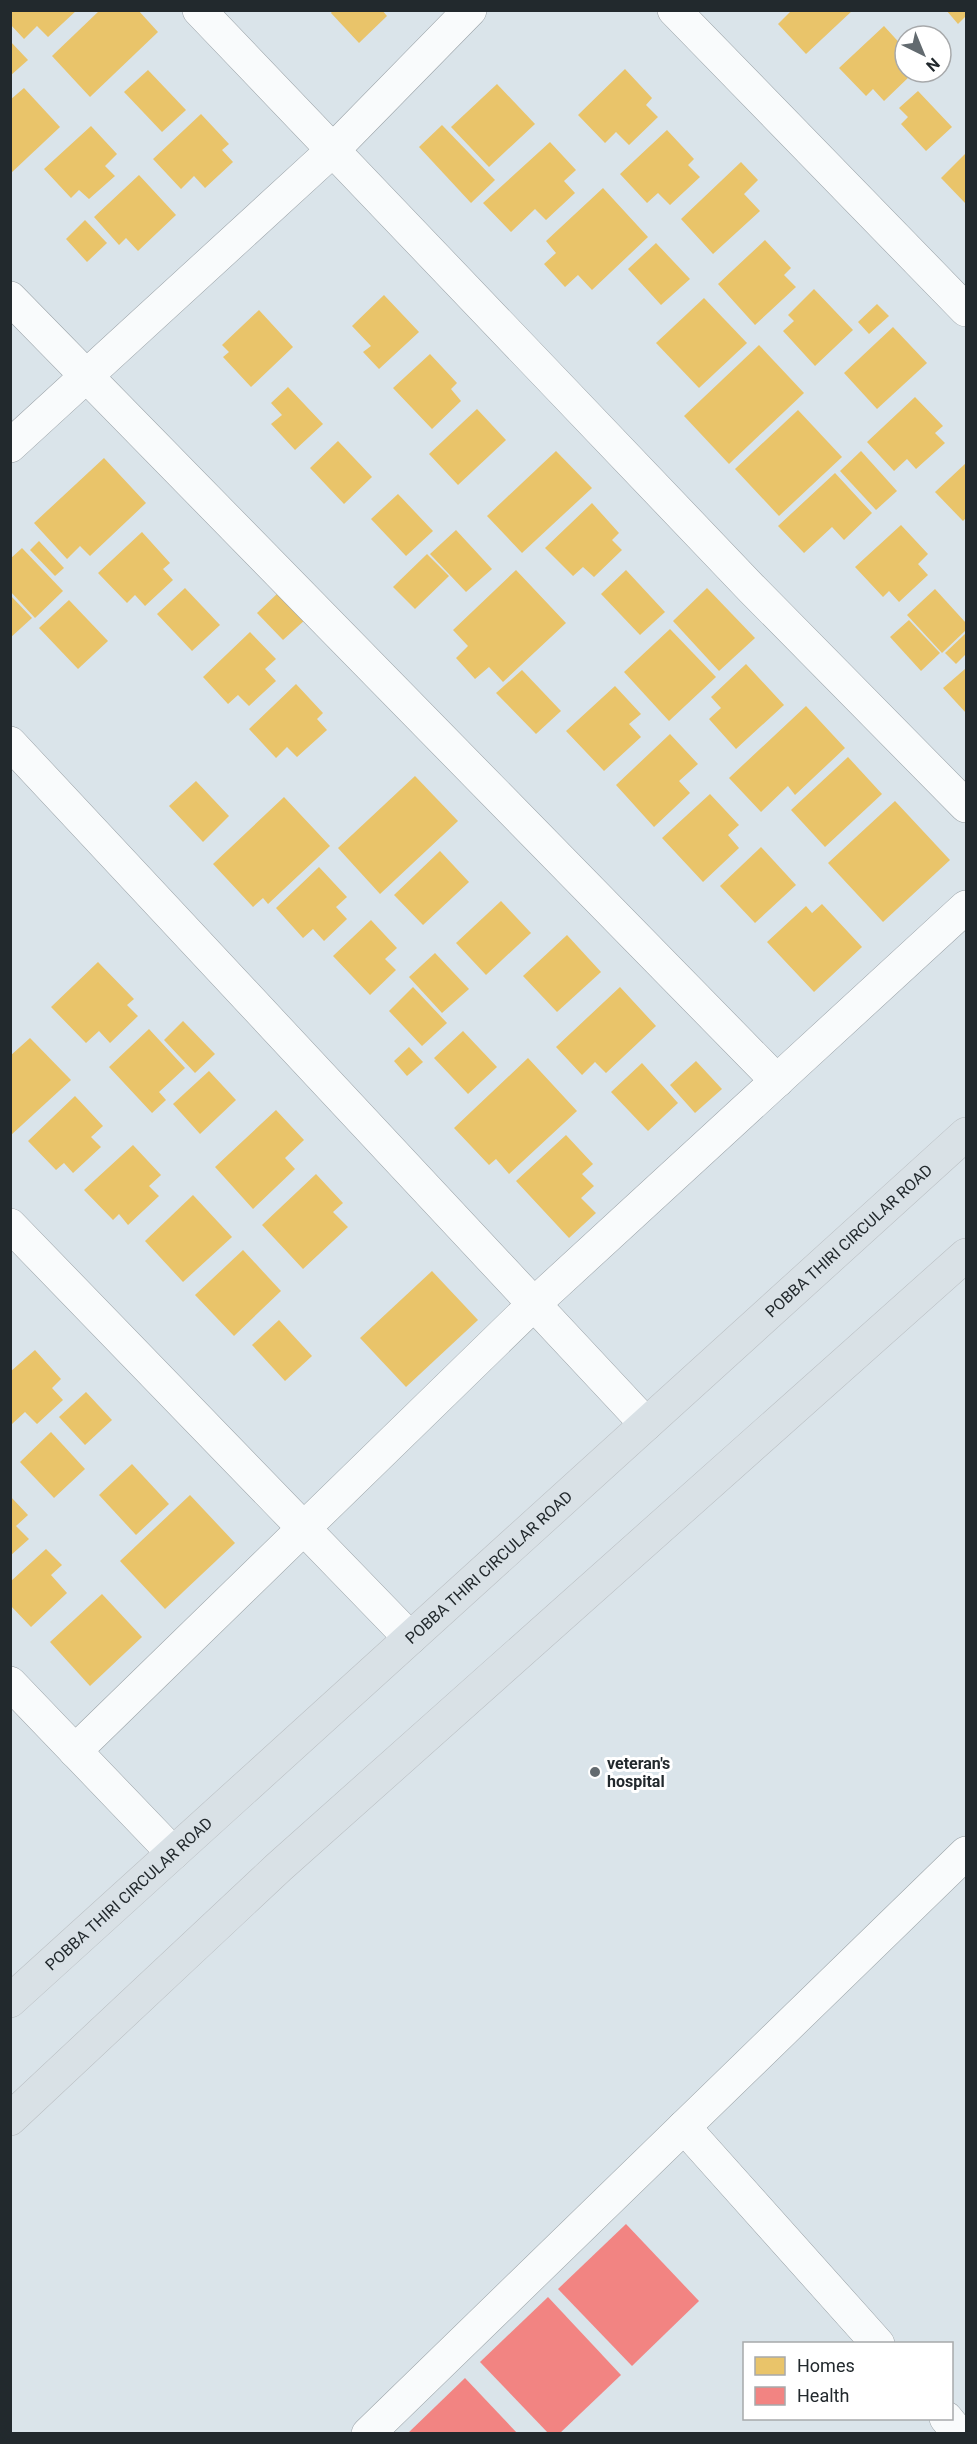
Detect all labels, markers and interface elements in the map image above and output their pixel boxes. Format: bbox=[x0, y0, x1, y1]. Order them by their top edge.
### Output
north arrow bbox=[893, 24, 953, 84]
text: N bbox=[922, 54, 943, 75]
street label: POBBA THIRI CIRCULAR ROAD bbox=[761, 1160, 936, 1321]
street label: POBBA THIRI CIRCULAR ROAD bbox=[401, 1487, 576, 1648]
place label: veteran's hospital bbox=[607, 1754, 670, 1791]
marker: veteran's hospital bbox=[588, 1765, 602, 1779]
street label: POBBA THIRI CIRCULAR ROAD bbox=[41, 1813, 216, 1974]
legend bbox=[743, 2342, 953, 2420]
text: Homes bbox=[797, 2355, 855, 2376]
text: Health bbox=[797, 2385, 849, 2406]

